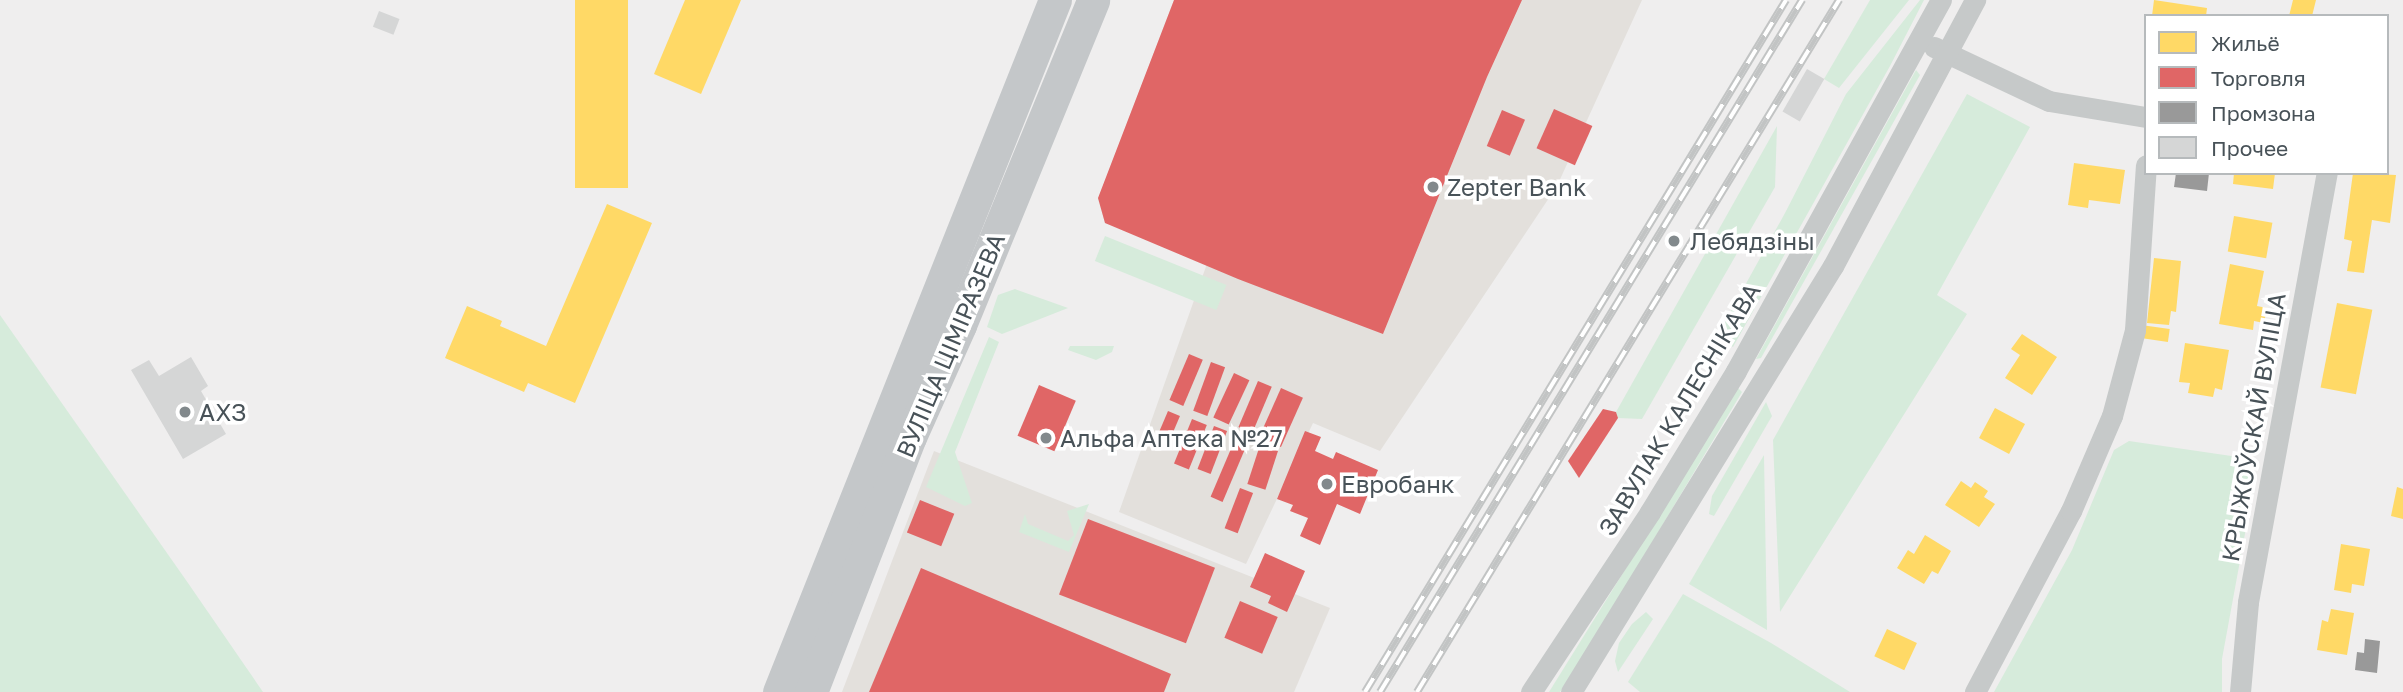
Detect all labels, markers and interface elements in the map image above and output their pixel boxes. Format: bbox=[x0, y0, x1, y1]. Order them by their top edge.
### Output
legend bbox=[2144, 14, 2389, 175]
text: Жильё bbox=[2211, 30, 2280, 56]
text: Торговля bbox=[2211, 65, 2306, 91]
text: Промзона bbox=[2211, 100, 2316, 126]
text: Прочее bbox=[2211, 135, 2288, 161]
place label: Zepter Bank bbox=[1447, 173, 1586, 201]
marker: Zepter Bank bbox=[1425, 179, 1441, 195]
place label: Лебядзіны bbox=[1690, 227, 1815, 255]
street label: ВУЛІЦА ЦІМІРАЗЕВА bbox=[890, 229, 1010, 461]
marker: Лебядзіны bbox=[1664, 231, 1684, 251]
street label: ЗАВУЛАК КАЛЕСНІКАВА bbox=[1592, 278, 1766, 540]
street label: КРЫЖОЎСКАЙ ВУЛІЦА bbox=[2215, 290, 2291, 564]
place label: АХЗ bbox=[199, 398, 246, 426]
marker: АХЗ bbox=[177, 404, 193, 420]
place label: Альфа Аптека №27 bbox=[1060, 424, 1283, 452]
marker: Альфа Аптека №27 bbox=[1038, 430, 1054, 446]
place label: Евробанк bbox=[1341, 470, 1455, 498]
marker: Евробанк bbox=[1319, 476, 1335, 492]

